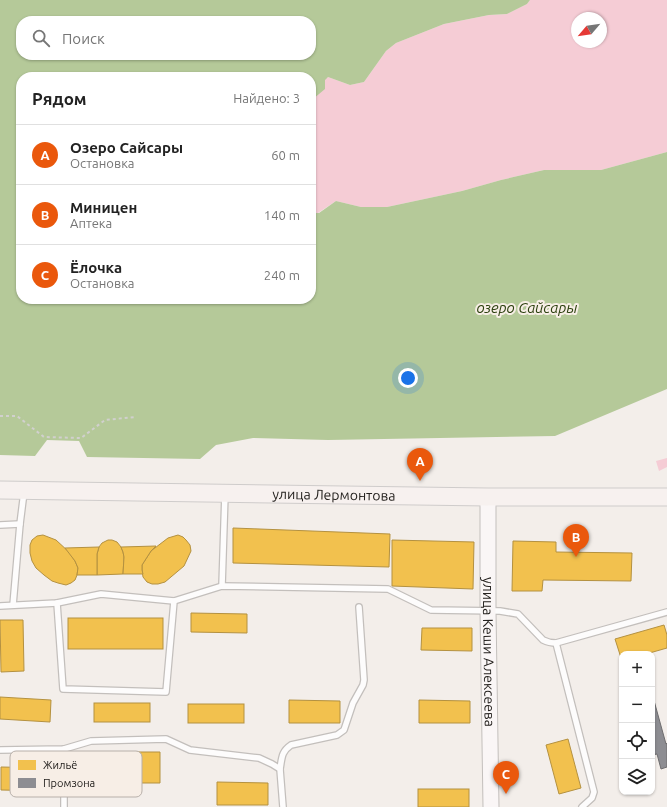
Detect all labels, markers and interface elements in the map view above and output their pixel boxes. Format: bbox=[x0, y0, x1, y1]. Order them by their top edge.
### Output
north arrow bbox=[571, 12, 607, 48]
search box bbox=[16, 16, 316, 60]
icon: search bbox=[30, 27, 52, 49]
text: Поиск bbox=[62, 30, 105, 47]
text: Рядом bbox=[32, 89, 87, 108]
text: Найдено: 3 bbox=[233, 91, 300, 105]
text: Озеро Сайсары bbox=[70, 139, 183, 156]
text: A bbox=[40, 148, 50, 162]
text: 60 m bbox=[271, 148, 300, 162]
text: Остановка bbox=[70, 156, 135, 170]
text: Миницен bbox=[70, 199, 137, 216]
text: B bbox=[41, 208, 49, 222]
text: 140 m bbox=[264, 208, 300, 222]
text: Аптека bbox=[70, 216, 112, 230]
text: Ёлочка bbox=[70, 259, 122, 276]
text: C bbox=[41, 268, 49, 282]
text: 240 m bbox=[264, 268, 300, 282]
text: Остановка bbox=[70, 276, 135, 290]
water label: озеро Сайсары bbox=[477, 299, 577, 316]
your location bbox=[398, 368, 418, 388]
pin: A bbox=[407, 448, 433, 481]
street label: улица Лермонтова bbox=[272, 486, 396, 504]
pin: B bbox=[563, 524, 589, 557]
street label: улица Кеши Алексеева bbox=[480, 577, 498, 727]
map controls bbox=[619, 651, 655, 795]
button: + bbox=[619, 651, 655, 687]
button: − bbox=[619, 687, 655, 723]
button: locate bbox=[619, 723, 655, 759]
legend bbox=[10, 751, 142, 797]
text: Жильё bbox=[43, 759, 77, 771]
button: layers bbox=[619, 759, 655, 795]
pin: C bbox=[493, 761, 519, 794]
text: Промзона bbox=[43, 777, 95, 789]

